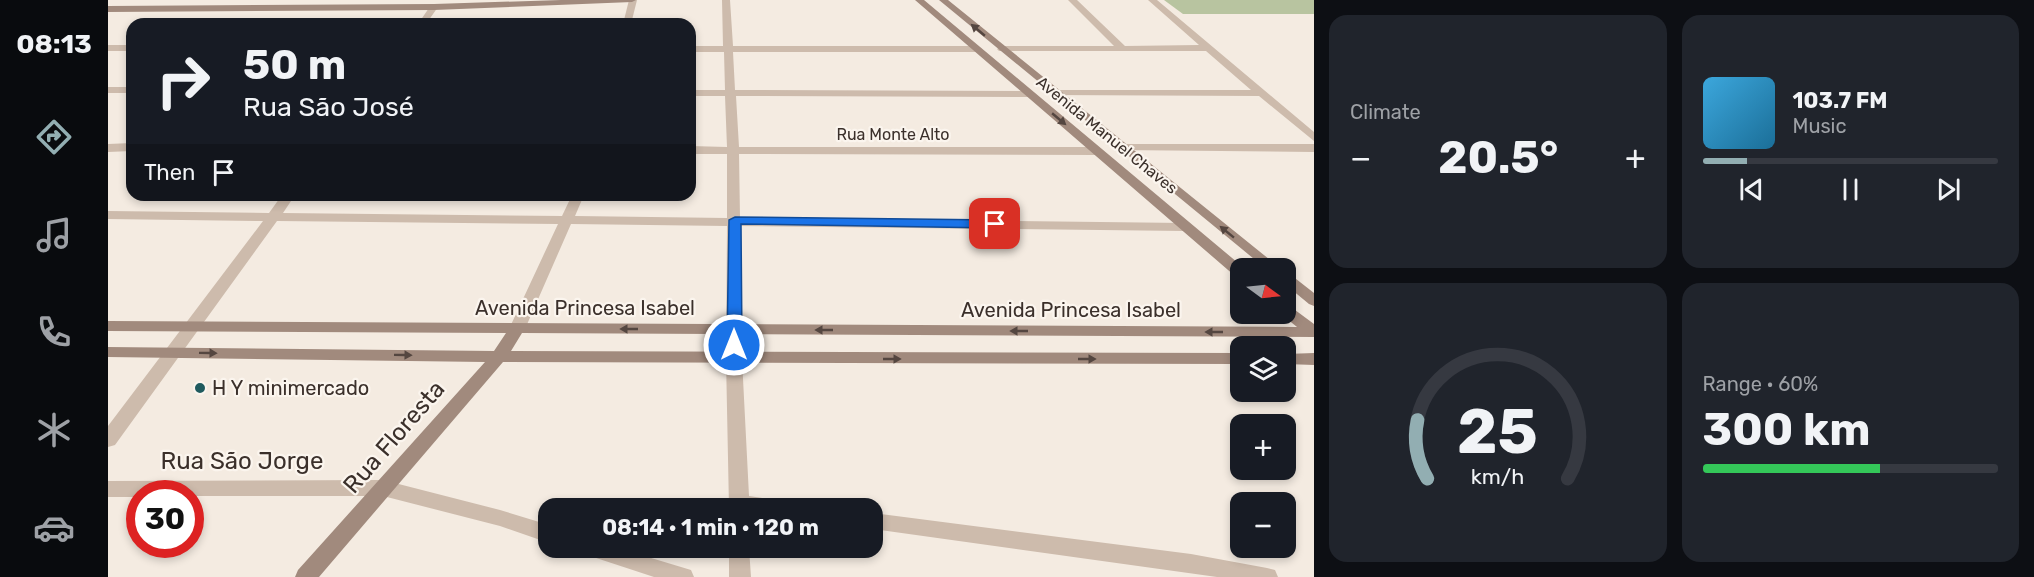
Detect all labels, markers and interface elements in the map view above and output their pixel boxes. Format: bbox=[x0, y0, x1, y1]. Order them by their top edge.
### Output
one-way arrow bbox=[970, 23, 986, 36]
text: 08:13 bbox=[16, 28, 92, 60]
text: 50 m bbox=[243, 40, 346, 90]
icon: right bbox=[144, 42, 222, 120]
street label: Avenida Manuel Chaves bbox=[1033, 72, 1181, 198]
text: 103.7 FM bbox=[1793, 87, 1888, 114]
text: Rua São José bbox=[243, 91, 414, 123]
text: Climate bbox=[1350, 100, 1421, 124]
one-way arrow bbox=[1051, 112, 1066, 125]
text: Music bbox=[1793, 114, 1847, 138]
icon: directions bbox=[33, 116, 75, 158]
street label: Rua Monte Alto bbox=[836, 125, 950, 144]
text: 20.5° bbox=[1438, 131, 1558, 184]
text: − bbox=[1350, 138, 1371, 177]
text: + bbox=[1625, 138, 1645, 177]
icon: arrive bbox=[207, 156, 240, 189]
text: Then bbox=[144, 159, 195, 186]
icon: previous bbox=[1735, 173, 1768, 206]
icon: pause bbox=[1834, 173, 1867, 206]
icon: next bbox=[1932, 173, 1965, 206]
pin bbox=[969, 198, 1020, 249]
icon: arrive bbox=[978, 207, 1011, 240]
icon: music bbox=[33, 214, 75, 256]
one-way arrow bbox=[1220, 227, 1235, 239]
north arrow bbox=[1230, 258, 1296, 324]
map controls bbox=[1230, 258, 1296, 558]
street label: Avenida Princesa Isabel bbox=[475, 296, 695, 320]
street label: Avenida Princesa Isabel bbox=[961, 298, 1181, 322]
icon: phone bbox=[33, 311, 75, 353]
position arrow bbox=[702, 313, 766, 377]
one-way arrow bbox=[619, 324, 638, 334]
one-way arrow bbox=[814, 325, 833, 335]
one-way arrow bbox=[1009, 326, 1028, 336]
one-way arrow bbox=[1204, 327, 1223, 337]
button: layers bbox=[1230, 336, 1296, 402]
one-way arrow bbox=[199, 348, 218, 357]
one-way arrow bbox=[394, 350, 413, 360]
one-way arrow bbox=[883, 354, 902, 364]
one-way arrow bbox=[1078, 354, 1097, 364]
text: Range · 60% bbox=[1703, 372, 1818, 396]
street label: Rua Floresta bbox=[337, 375, 451, 499]
place label: H Y minimercado bbox=[212, 376, 369, 400]
marker: H Y minimercado bbox=[193, 381, 207, 395]
text: 25 bbox=[1457, 395, 1538, 469]
text: 300 km bbox=[1703, 403, 1871, 456]
icon: climate bbox=[33, 409, 75, 451]
button: + bbox=[1230, 414, 1296, 480]
street label: Rua São Jorge bbox=[161, 447, 323, 475]
text: km/h bbox=[1471, 465, 1525, 490]
speed limit sign: 30 bbox=[126, 480, 204, 558]
button: − bbox=[1230, 492, 1296, 558]
icon: car bbox=[33, 507, 75, 549]
text: 08:14 · 1 min · 120 m bbox=[602, 514, 819, 541]

